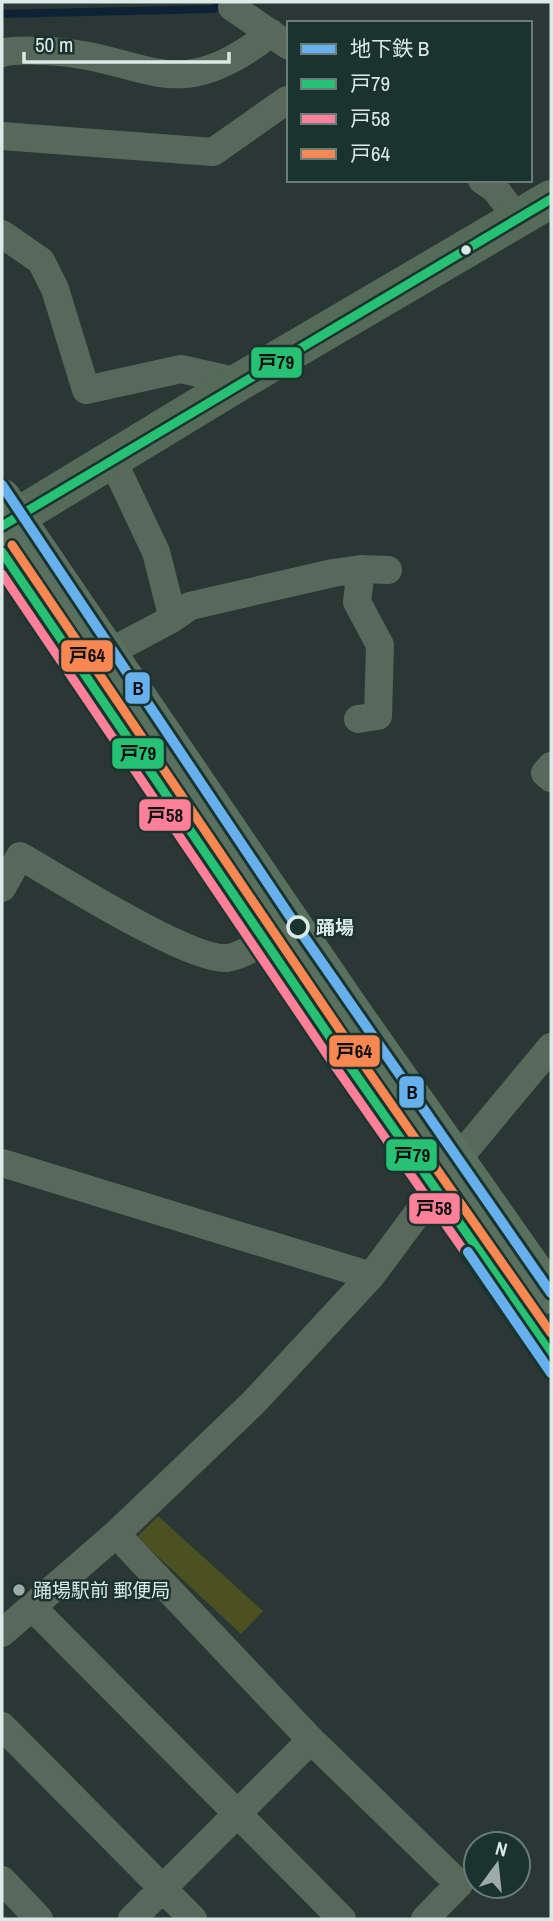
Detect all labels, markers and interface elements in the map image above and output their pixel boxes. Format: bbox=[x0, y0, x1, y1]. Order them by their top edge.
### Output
scale bar bbox=[24, 21, 229, 65]
legend bbox=[287, 21, 532, 182]
text: 50 m bbox=[35, 30, 73, 59]
text: 地下鉄 B bbox=[350, 34, 429, 63]
text: 戸79 bbox=[350, 69, 390, 98]
text: 戸58 bbox=[350, 104, 390, 133]
text: 戸64 bbox=[350, 139, 391, 168]
unlabelled marker bbox=[459, 243, 473, 257]
line badge: 戸79 bbox=[250, 346, 303, 379]
text: 戸79 bbox=[258, 349, 295, 375]
line badge: 戸64 bbox=[60, 639, 114, 673]
text: 戸64 bbox=[69, 642, 106, 668]
line badge: B bbox=[124, 671, 151, 705]
text: B bbox=[132, 675, 144, 701]
line badge: 戸79 bbox=[111, 737, 165, 770]
text: 戸79 bbox=[120, 740, 157, 766]
line badge: 戸58 bbox=[138, 798, 192, 832]
text: 戸58 bbox=[147, 802, 184, 828]
place label: 踊場 bbox=[316, 914, 354, 940]
marker: 踊場 bbox=[287, 916, 309, 938]
line badge: 戸64 bbox=[328, 1034, 381, 1068]
text: 戸64 bbox=[336, 1038, 373, 1064]
line badge: B bbox=[398, 1075, 425, 1109]
text: B bbox=[406, 1079, 418, 1105]
line badge: 戸79 bbox=[385, 1138, 438, 1172]
text: 戸79 bbox=[394, 1142, 431, 1168]
line badge: 戸58 bbox=[408, 1192, 461, 1225]
text: 戸58 bbox=[416, 1195, 453, 1221]
place label: 踊場駅前 郵便局 bbox=[33, 1577, 170, 1603]
marker: 踊場駅前 郵便局 bbox=[11, 1582, 27, 1598]
north arrow bbox=[462, 1830, 532, 1900]
text: N bbox=[493, 1835, 510, 1863]

